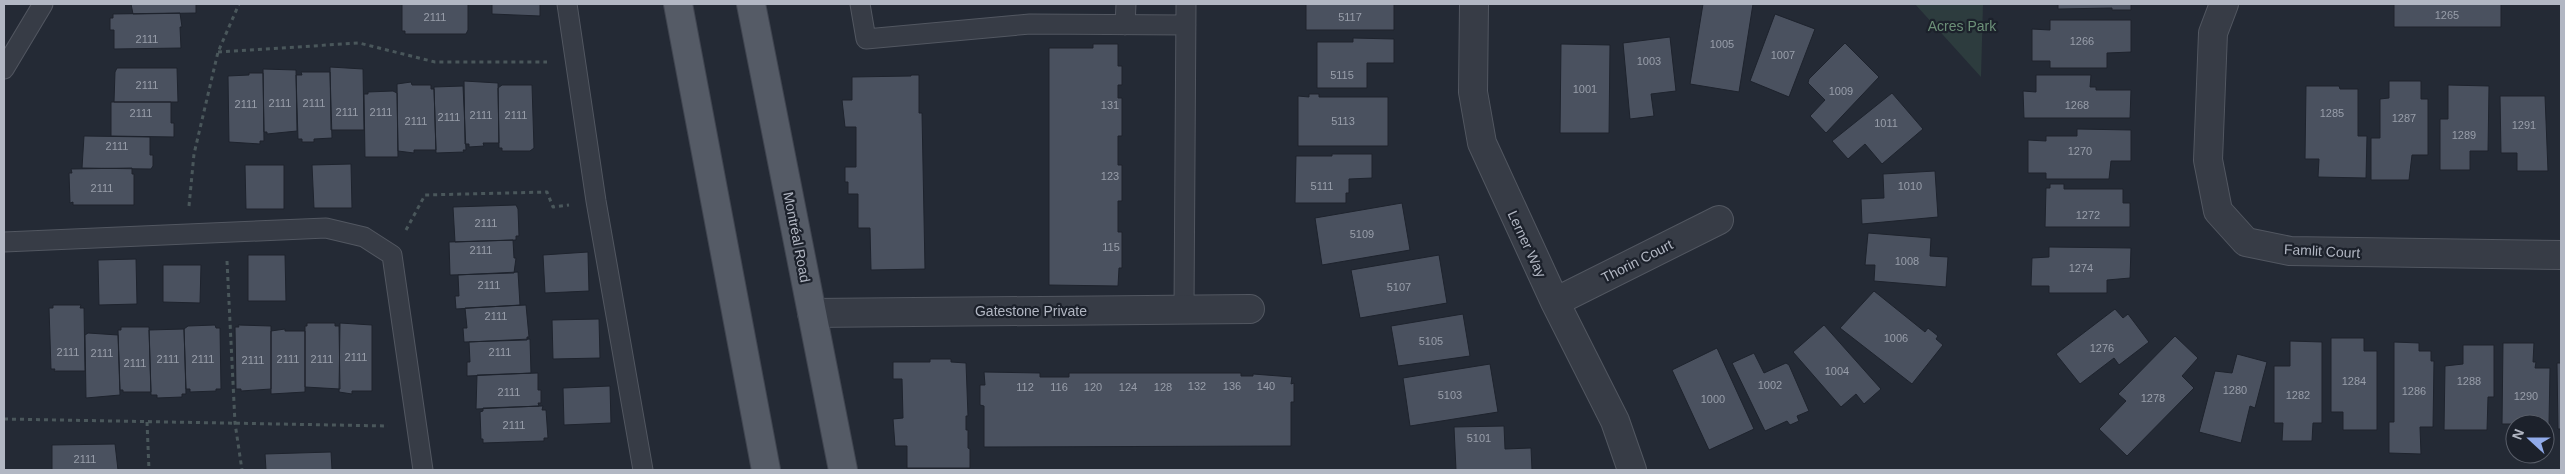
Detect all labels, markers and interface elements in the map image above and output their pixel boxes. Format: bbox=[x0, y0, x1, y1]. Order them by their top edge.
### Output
house number: 1265 bbox=[2435, 9, 2459, 21]
house number: 2111 bbox=[424, 11, 446, 23]
house number: 5117 bbox=[1338, 11, 1362, 23]
park label: Acres Park bbox=[1928, 18, 1997, 34]
house number: 2111 bbox=[136, 33, 158, 45]
house number: 1266 bbox=[2070, 35, 2094, 47]
house number: 1005 bbox=[1710, 38, 1734, 50]
house number: 1007 bbox=[1771, 49, 1795, 61]
house number: 1003 bbox=[1637, 55, 1661, 67]
house number: 5115 bbox=[1330, 69, 1354, 81]
house number: 2111 bbox=[136, 79, 158, 91]
house number: 1001 bbox=[1573, 83, 1597, 95]
house number: 1009 bbox=[1829, 85, 1853, 97]
house number: 2111 bbox=[269, 97, 291, 109]
house number: 2111 bbox=[303, 97, 325, 109]
house number: 2111 bbox=[235, 98, 257, 110]
house number: 131 bbox=[1101, 99, 1119, 111]
house number: 1268 bbox=[2065, 99, 2089, 111]
house number: 2111 bbox=[336, 106, 358, 118]
house number: 2111 bbox=[370, 106, 392, 118]
house number: 2111 bbox=[130, 107, 152, 119]
house number: 1285 bbox=[2320, 107, 2344, 119]
house number: 2111 bbox=[470, 109, 492, 121]
house number: 2111 bbox=[505, 109, 527, 121]
house number: 2111 bbox=[438, 111, 460, 123]
house number: 1287 bbox=[2392, 112, 2416, 124]
house number: 2111 bbox=[405, 115, 427, 127]
house number: 5113 bbox=[1331, 115, 1355, 127]
house number: 1011 bbox=[1874, 117, 1898, 129]
house number: 1291 bbox=[2512, 119, 2536, 131]
house number: 1289 bbox=[2452, 129, 2476, 141]
house number: 2111 bbox=[106, 140, 128, 152]
house number: 1270 bbox=[2068, 145, 2092, 157]
house number: 123 bbox=[1101, 170, 1119, 182]
house number: 5111 bbox=[1311, 180, 1333, 192]
house number: 1010 bbox=[1898, 180, 1922, 192]
house number: 2111 bbox=[91, 182, 113, 194]
street label: Montréal Road bbox=[780, 190, 814, 284]
street label: Lerner Way bbox=[1505, 208, 1549, 280]
house number: 1272 bbox=[2076, 209, 2100, 221]
house number: 2111 bbox=[475, 217, 497, 229]
house number: 5109 bbox=[1350, 228, 1374, 240]
street label: Thorin Court bbox=[1599, 236, 1675, 286]
house number: 115 bbox=[1102, 241, 1120, 253]
street label: Famlit Court bbox=[2284, 241, 2361, 261]
house number: 2111 bbox=[470, 244, 492, 256]
house number: 1008 bbox=[1895, 255, 1919, 267]
house number: 1274 bbox=[2069, 262, 2093, 274]
house number: 2111 bbox=[478, 279, 500, 291]
house number: 5107 bbox=[1387, 281, 1411, 293]
street label: Gatestone Private bbox=[975, 303, 1087, 319]
house number: 2111 bbox=[485, 310, 507, 322]
house number: 1006 bbox=[1884, 332, 1908, 344]
house number: 5105 bbox=[1419, 335, 1443, 347]
house number: 1276 bbox=[2090, 342, 2114, 354]
house number: 2111 bbox=[57, 346, 79, 358]
house number: 2111 bbox=[489, 346, 511, 358]
house number: 2111 bbox=[91, 347, 113, 359]
house number: 2111 bbox=[345, 351, 367, 363]
house number: 2111 bbox=[157, 353, 179, 365]
house number: 2111 bbox=[192, 353, 214, 365]
house number: 2111 bbox=[277, 353, 299, 365]
house number: 2111 bbox=[311, 353, 333, 365]
house number: 2111 bbox=[242, 354, 264, 366]
house number: 2111 bbox=[124, 357, 146, 369]
house number: 1004 bbox=[1825, 365, 1849, 377]
house number: 1284 bbox=[2342, 375, 2366, 387]
house number: 1288 bbox=[2457, 375, 2481, 387]
house number: 1002 bbox=[1758, 379, 1782, 391]
house number: 132 bbox=[1188, 380, 1206, 392]
house number: 136 bbox=[1223, 380, 1241, 392]
house number: 140 bbox=[1257, 380, 1275, 392]
house number: 112 bbox=[1016, 381, 1034, 393]
house number: 116 bbox=[1050, 381, 1068, 393]
house number: 120 bbox=[1084, 381, 1102, 393]
house number: 124 bbox=[1119, 381, 1137, 393]
house number: 128 bbox=[1154, 381, 1172, 393]
house number: 1280 bbox=[2223, 384, 2247, 396]
house number: 1286 bbox=[2402, 385, 2426, 397]
house number: 2111 bbox=[498, 386, 520, 398]
house number: 5103 bbox=[1438, 389, 1462, 401]
house number: 1282 bbox=[2286, 389, 2310, 401]
house number: 1290 bbox=[2514, 390, 2538, 402]
house number: 1278 bbox=[2141, 392, 2165, 404]
house number: 1000 bbox=[1701, 393, 1725, 405]
north arrow bbox=[2505, 414, 2555, 464]
house number: 2111 bbox=[503, 419, 525, 431]
text: N bbox=[2509, 427, 2527, 442]
house number: 5101 bbox=[1467, 432, 1491, 444]
house number: 2111 bbox=[74, 453, 96, 465]

